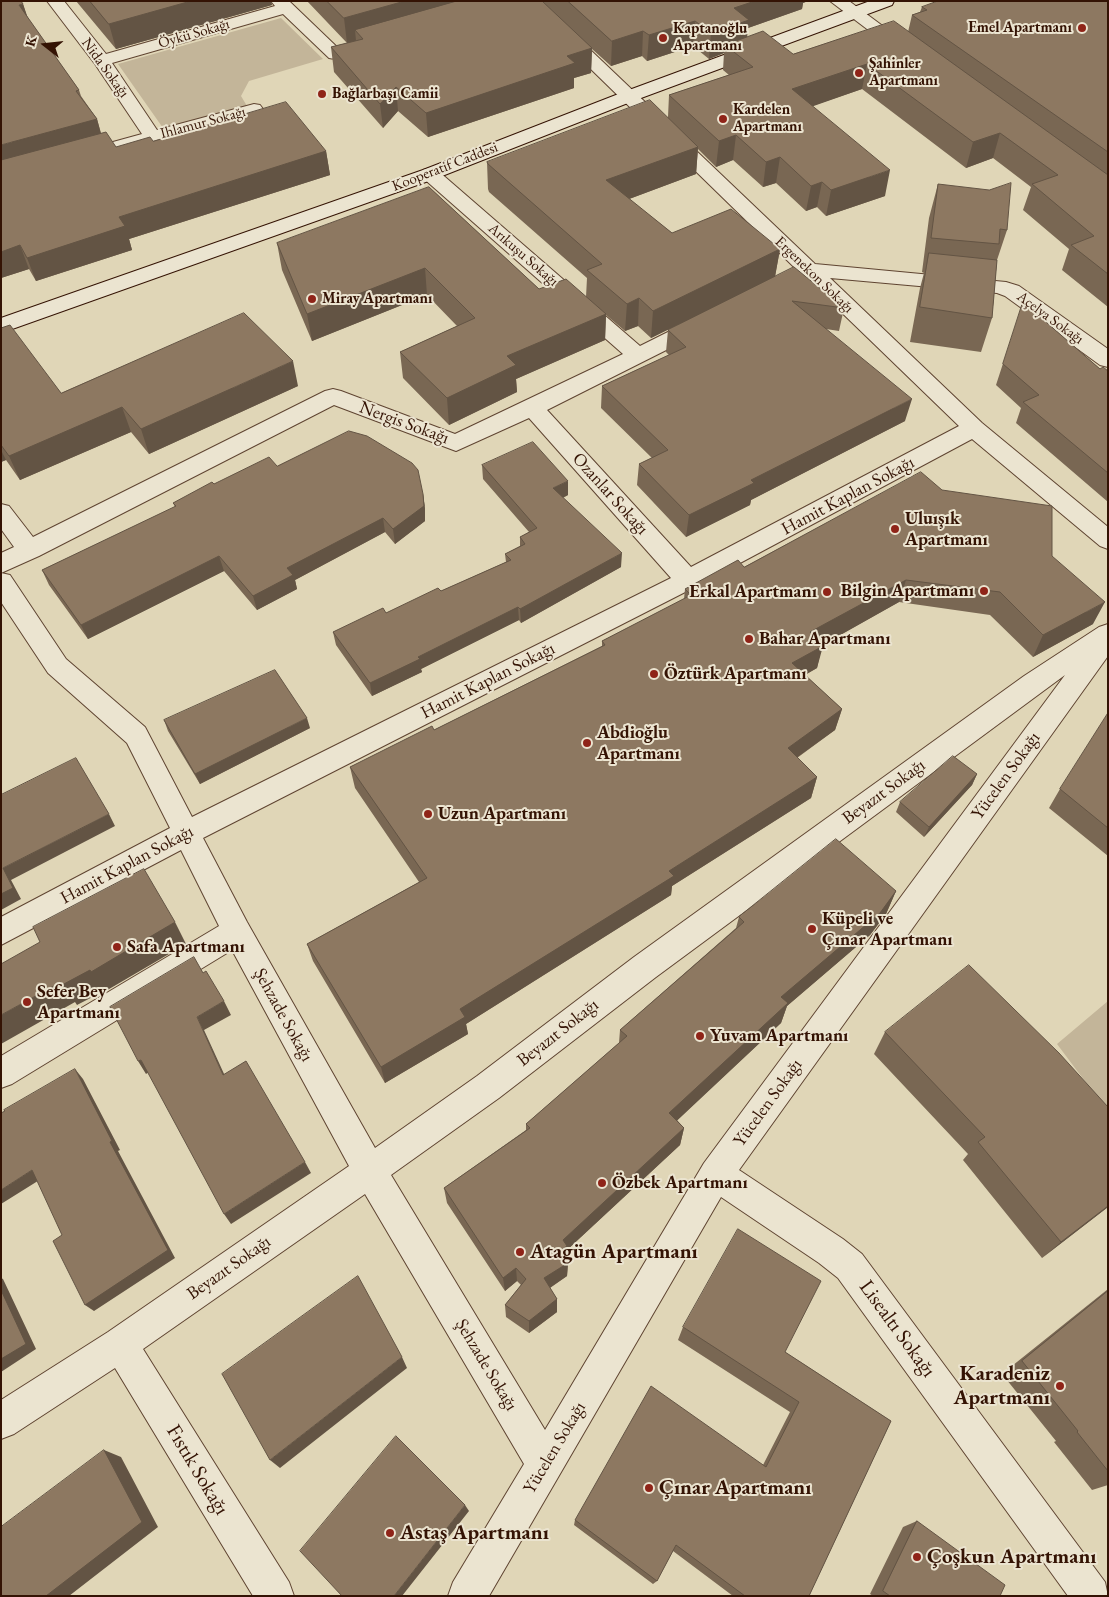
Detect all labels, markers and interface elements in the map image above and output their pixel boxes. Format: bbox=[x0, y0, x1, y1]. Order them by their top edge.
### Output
street label: Öykü Sokağı bbox=[156, 15, 232, 53]
place label: Emel Apartmanı bbox=[968, 19, 1072, 37]
north arrow bbox=[20, 20, 70, 70]
place label: Kaptanoğlu Apartmanı bbox=[673, 20, 747, 55]
marker: Emel Apartmanı bbox=[1076, 22, 1088, 34]
marker: Kaptanoğlu Apartmanı bbox=[657, 32, 669, 44]
text: K bbox=[20, 33, 41, 48]
street label: Nida Sokağı bbox=[77, 35, 133, 101]
place label: Şahinler Apartmanı bbox=[869, 55, 938, 90]
marker: Şahinler Apartmanı bbox=[853, 67, 865, 79]
place label: Bağlarbaşı Camii bbox=[332, 85, 439, 103]
marker: Bağlarbaşı Camii bbox=[316, 88, 328, 100]
place label: Kardelen Apartmanı bbox=[733, 101, 802, 136]
street label: Ihlamur Sokağı bbox=[158, 103, 248, 143]
marker: Kardelen Apartmanı bbox=[717, 113, 729, 125]
street label: Kooperatif Caddesi bbox=[389, 139, 501, 195]
street label: Arıkuşu Sokağı bbox=[484, 220, 562, 290]
street label: Ergenekon Sokağı bbox=[771, 233, 857, 317]
street label: Açelya Sokağı bbox=[1013, 288, 1087, 348]
place label: Miray Apartmanı bbox=[322, 290, 432, 308]
marker: Miray Apartmanı bbox=[306, 293, 318, 305]
street label: Nergis Sokağı bbox=[356, 397, 452, 449]
street label: Ozanlar Sokağı bbox=[567, 448, 653, 540]
street label: Hamit Kaplan Sokağı bbox=[778, 452, 918, 540]
place label: Uluışık Apartmanı bbox=[905, 508, 988, 550]
marker: Uluışık Apartmanı bbox=[889, 523, 901, 535]
place label: Bilgin Apartmanı bbox=[841, 580, 974, 602]
place label: Erkal Apartmanı bbox=[689, 581, 817, 603]
marker: Bilgin Apartmanı bbox=[978, 585, 990, 597]
marker: Erkal Apartmanı bbox=[821, 586, 833, 598]
place label: Bahar Apartmanı bbox=[759, 628, 891, 650]
marker: Bahar Apartmanı bbox=[743, 633, 755, 645]
street label: Hamit Kaplan Sokağı bbox=[417, 638, 559, 724]
place label: Öztürk Apartmanı bbox=[664, 663, 807, 685]
marker: Öztürk Apartmanı bbox=[648, 668, 660, 680]
place label: Abdioğlu Apartmanı bbox=[597, 722, 680, 764]
street label: Yücelen Sokağı bbox=[967, 728, 1045, 824]
marker: Abdioğlu Apartmanı bbox=[581, 737, 593, 749]
street label: Beyazıt Sokağı bbox=[838, 755, 930, 829]
place label: Uzun Apartmanı bbox=[438, 803, 566, 825]
marker: Uzun Apartmanı bbox=[422, 808, 434, 820]
street label: Hamit Kaplan Sokağı bbox=[57, 821, 197, 909]
place label: Küpeli ve Çınar Apartmanı bbox=[822, 908, 953, 951]
marker: Küpeli ve Çınar Apartmanı bbox=[806, 923, 818, 935]
place label: Safa Apartmanı bbox=[127, 936, 245, 958]
marker: Safa Apartmanı bbox=[111, 941, 123, 953]
street label: Şehzade Sokağı bbox=[249, 965, 317, 1065]
place label: Sefer Bey Apartmanı bbox=[37, 981, 120, 1024]
street label: Beyazıt Sokağı bbox=[513, 995, 603, 1071]
marker: Sefer Bey Apartmanı bbox=[21, 996, 33, 1008]
place label: Yuvam Apartmanı bbox=[710, 1025, 848, 1047]
marker: Yuvam Apartmanı bbox=[694, 1030, 706, 1042]
street label: Yücelen Sokağı bbox=[729, 1055, 807, 1151]
place label: Özbek Apartmanı bbox=[612, 1172, 748, 1194]
marker: Özbek Apartmanı bbox=[596, 1177, 608, 1189]
street label: Beyazıt Sokağı bbox=[183, 1231, 275, 1305]
place label: Atagün Apartmanı bbox=[530, 1239, 698, 1265]
marker: Atagün Apartmanı bbox=[514, 1246, 526, 1258]
street label: Lisealtı Sokağı bbox=[853, 1275, 941, 1383]
street label: Şehzade Sokağı bbox=[450, 1315, 522, 1415]
place label: Karadeniz Apartmanı bbox=[953, 1361, 1050, 1411]
marker: Karadeniz Apartmanı bbox=[1054, 1380, 1066, 1392]
street label: Yücelen Sokağı bbox=[519, 1398, 591, 1498]
street label: Fıstık Sokağı bbox=[160, 1420, 234, 1520]
place label: Çınar Apartmanı bbox=[659, 1475, 811, 1501]
marker: Çınar Apartmanı bbox=[643, 1482, 655, 1494]
place label: Astaş Apartmanı bbox=[400, 1520, 549, 1546]
marker: Astaş Apartmanı bbox=[384, 1527, 396, 1539]
place label: Çoşkun Apartmanı bbox=[927, 1544, 1097, 1570]
marker: Çoşkun Apartmanı bbox=[911, 1551, 923, 1563]

